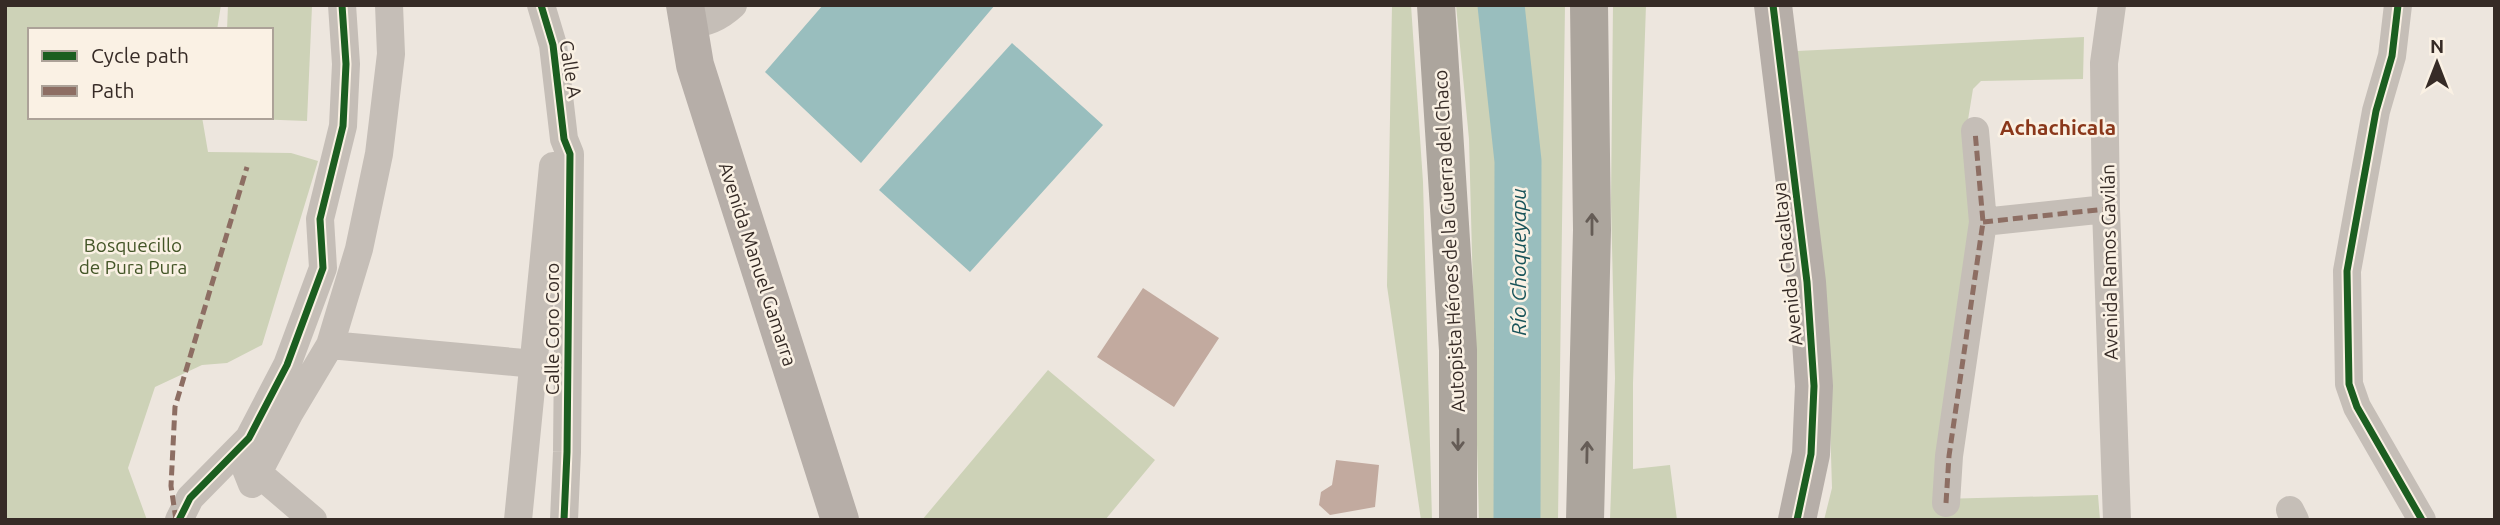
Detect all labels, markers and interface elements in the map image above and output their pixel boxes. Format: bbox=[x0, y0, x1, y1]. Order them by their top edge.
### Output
legend bbox=[28, 28, 273, 119]
north arrow bbox=[2402, 28, 2472, 98]
text: N bbox=[2430, 35, 2444, 57]
street label: Calle A bbox=[556, 38, 587, 100]
text: Cycle path bbox=[91, 43, 189, 67]
street label: Autopista Héroes de la Guerra del Chaco bbox=[1429, 69, 1469, 413]
text: Path bbox=[91, 78, 134, 102]
district label: Achachicala bbox=[2000, 115, 2116, 139]
street label: Avenida Manuel Gamarra bbox=[715, 159, 801, 369]
street label: Avenida Ramos Gavilán bbox=[2096, 164, 2122, 360]
street label: Avenida Chacaltaya bbox=[1767, 181, 1807, 347]
water label: Río Choqueyapu bbox=[1506, 188, 1530, 336]
one-way arrow bbox=[1585, 213, 1599, 236]
park label: Bosquecillo de Pura Pura bbox=[79, 234, 187, 278]
street label: Calle Coro Coro bbox=[541, 263, 563, 395]
one-way arrow bbox=[1451, 429, 1465, 452]
one-way arrow bbox=[1580, 440, 1593, 463]

